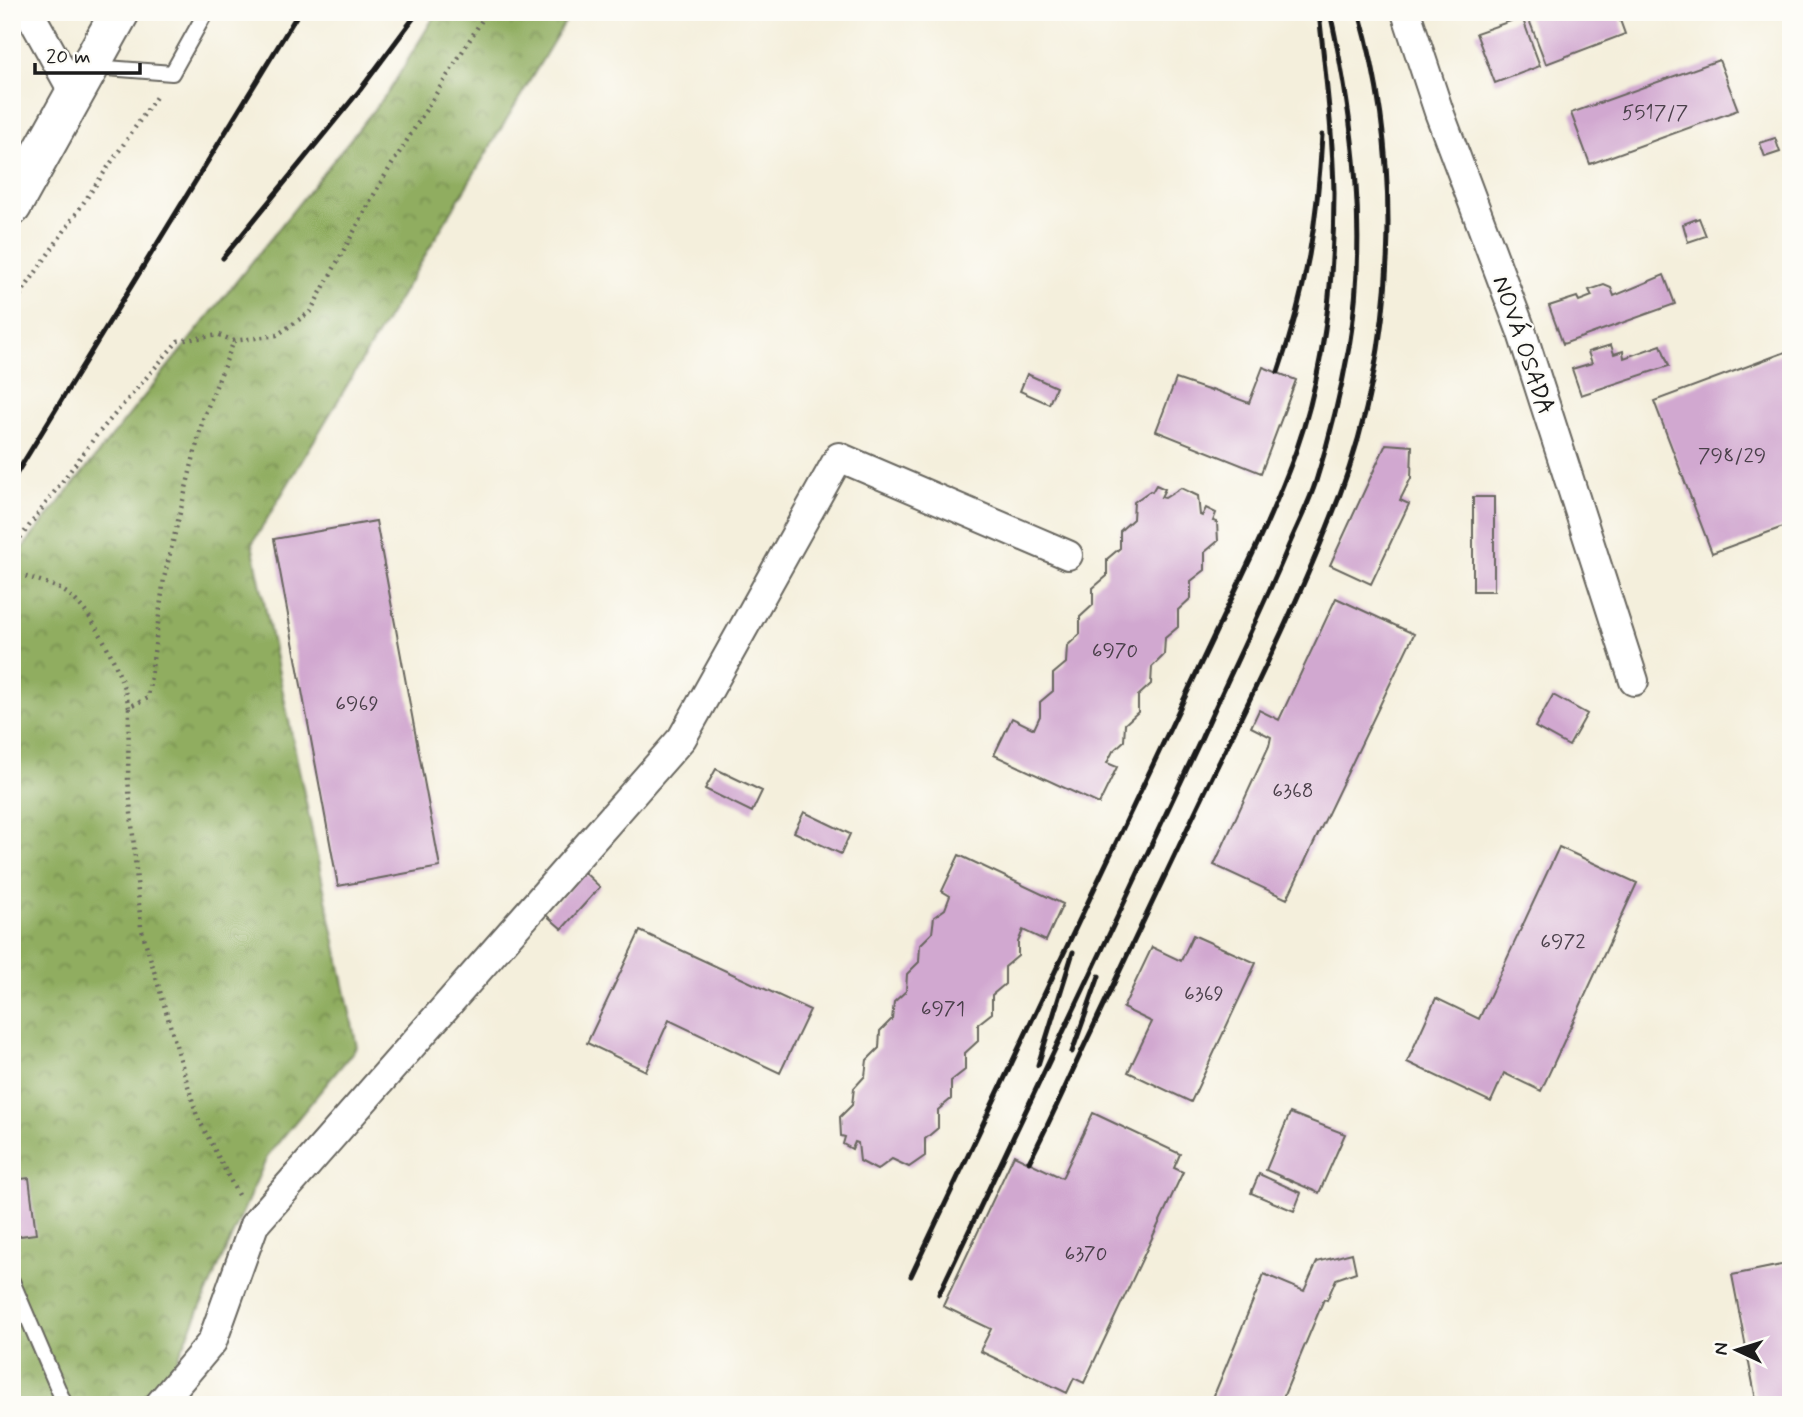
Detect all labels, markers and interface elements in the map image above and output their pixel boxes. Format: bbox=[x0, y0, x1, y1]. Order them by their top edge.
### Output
scale bar bbox=[35, 32, 140, 76]
text: 20 m bbox=[46, 43, 91, 71]
house number: 5517/7 bbox=[1622, 99, 1689, 127]
street label: NOVÁ OSADA bbox=[1484, 272, 1562, 419]
house number: 798/29 bbox=[1698, 442, 1766, 470]
house number: 6970 bbox=[1092, 637, 1138, 665]
house number: 6969 bbox=[335, 690, 379, 718]
house number: 6368 bbox=[1272, 777, 1314, 805]
house number: 6972 bbox=[1540, 928, 1586, 956]
house number: 6369 bbox=[1184, 980, 1224, 1008]
house number: 6971 bbox=[921, 995, 965, 1023]
house number: 6370 bbox=[1064, 1240, 1108, 1268]
north arrow bbox=[1702, 1316, 1772, 1386]
text: N bbox=[1709, 1342, 1734, 1356]

